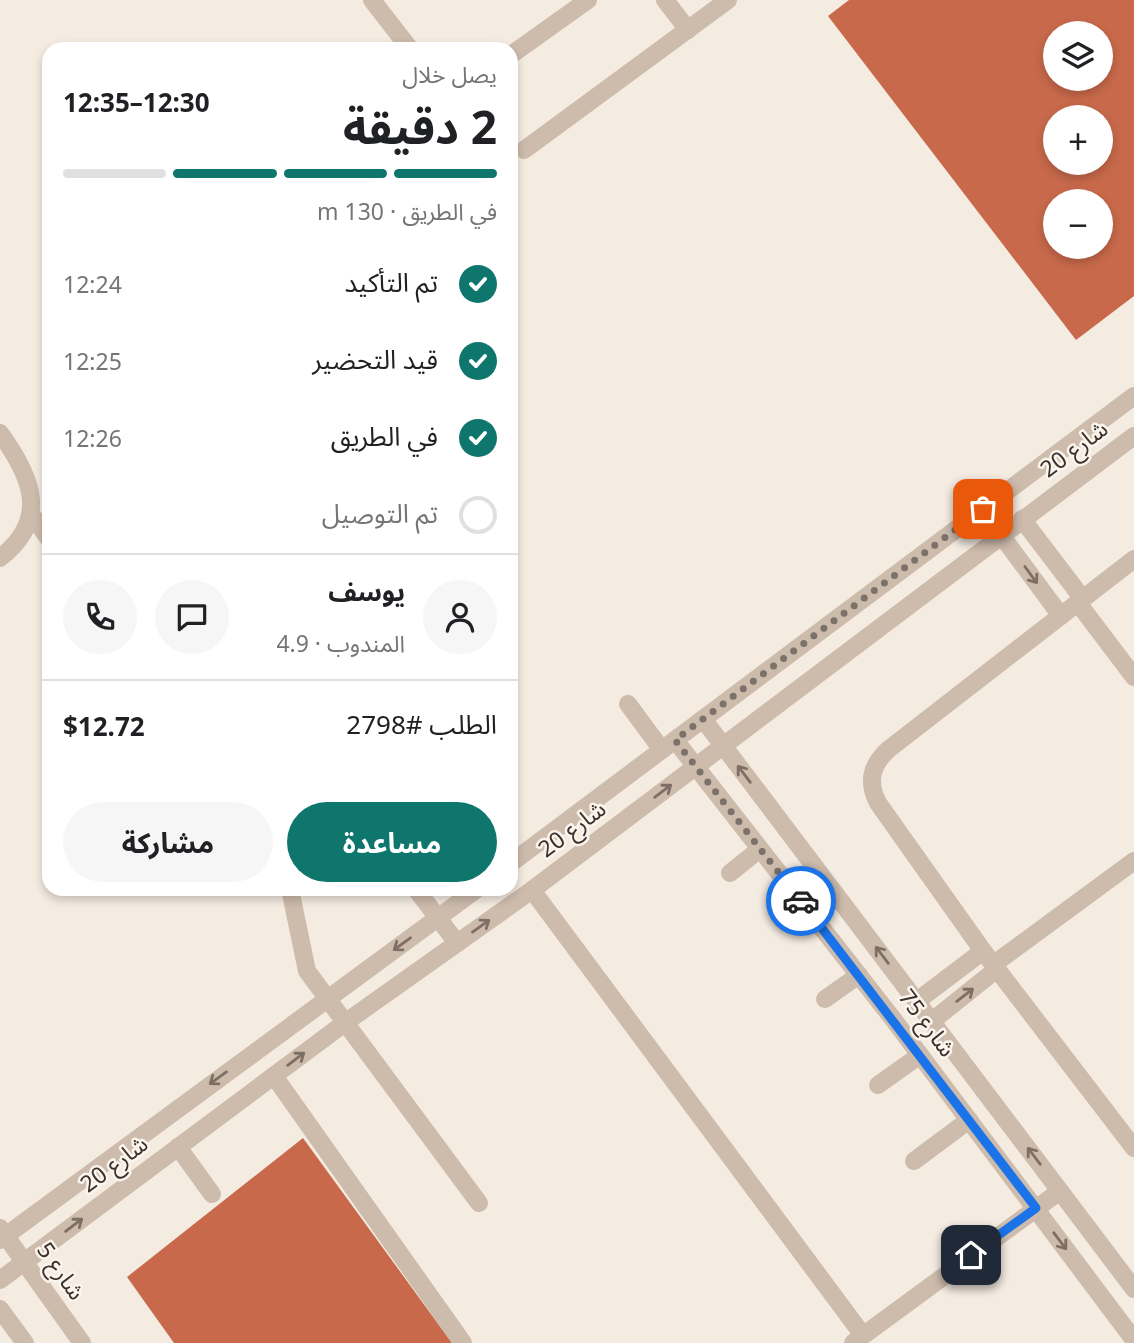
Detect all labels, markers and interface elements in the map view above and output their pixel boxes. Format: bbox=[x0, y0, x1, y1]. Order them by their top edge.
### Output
map controls bbox=[1043, 21, 1113, 259]
button: layers bbox=[1043, 21, 1113, 91]
text: يصل خلال bbox=[402, 58, 497, 90]
text: 12:30–12:35 bbox=[63, 84, 210, 120]
text: 2 دقيقة bbox=[343, 95, 497, 157]
button: + bbox=[1043, 105, 1113, 175]
button: − bbox=[1043, 189, 1113, 259]
text: في الطريق · 130 m bbox=[317, 195, 497, 227]
text: تم التأكيد bbox=[344, 264, 438, 300]
icon: check bbox=[459, 265, 497, 303]
text: 12:24 bbox=[63, 268, 122, 300]
text: قيد التحضير bbox=[312, 341, 438, 377]
icon: check bbox=[459, 342, 497, 380]
text: 12:25 bbox=[63, 345, 122, 377]
street label: شارع 20 bbox=[1033, 412, 1115, 486]
text: في الطريق bbox=[331, 418, 438, 454]
icon: check bbox=[459, 419, 497, 457]
text: 12:26 bbox=[63, 422, 122, 454]
pin bbox=[953, 479, 1013, 539]
icon: bag bbox=[964, 490, 1002, 528]
text: تم التوصيل bbox=[322, 495, 438, 531]
one-way arrow bbox=[1024, 565, 1038, 584]
text: يوسف bbox=[328, 573, 405, 609]
button: phone bbox=[63, 580, 137, 654]
button: chat bbox=[155, 580, 229, 654]
button: person bbox=[423, 580, 497, 654]
text: المندوب · 4.9 bbox=[276, 627, 405, 659]
text: الطلب #2798 bbox=[346, 706, 497, 742]
text: $12.72 bbox=[63, 708, 145, 744]
one-way arrow bbox=[737, 765, 752, 783]
one-way arrow bbox=[653, 783, 672, 798]
street label: شارع 20 bbox=[531, 792, 613, 866]
button: مشاركة bbox=[63, 802, 273, 882]
button: مساعدة bbox=[287, 802, 497, 882]
courier bbox=[766, 866, 836, 936]
icon: car bbox=[782, 882, 820, 920]
one-way arrow bbox=[471, 919, 490, 934]
one-way arrow bbox=[393, 937, 412, 951]
one-way arrow bbox=[875, 945, 890, 964]
street label: شارع 75 bbox=[890, 982, 964, 1064]
one-way arrow bbox=[955, 987, 973, 1002]
one-way arrow bbox=[286, 1052, 305, 1066]
one-way arrow bbox=[209, 1071, 228, 1086]
street label: شارع 20 bbox=[73, 1127, 155, 1201]
one-way arrow bbox=[1026, 1147, 1041, 1166]
one-way arrow bbox=[65, 1217, 83, 1232]
pin bbox=[941, 1225, 1001, 1285]
one-way arrow bbox=[1053, 1231, 1068, 1250]
street label: شارع 5 bbox=[29, 1235, 93, 1307]
icon: home bbox=[952, 1236, 990, 1274]

